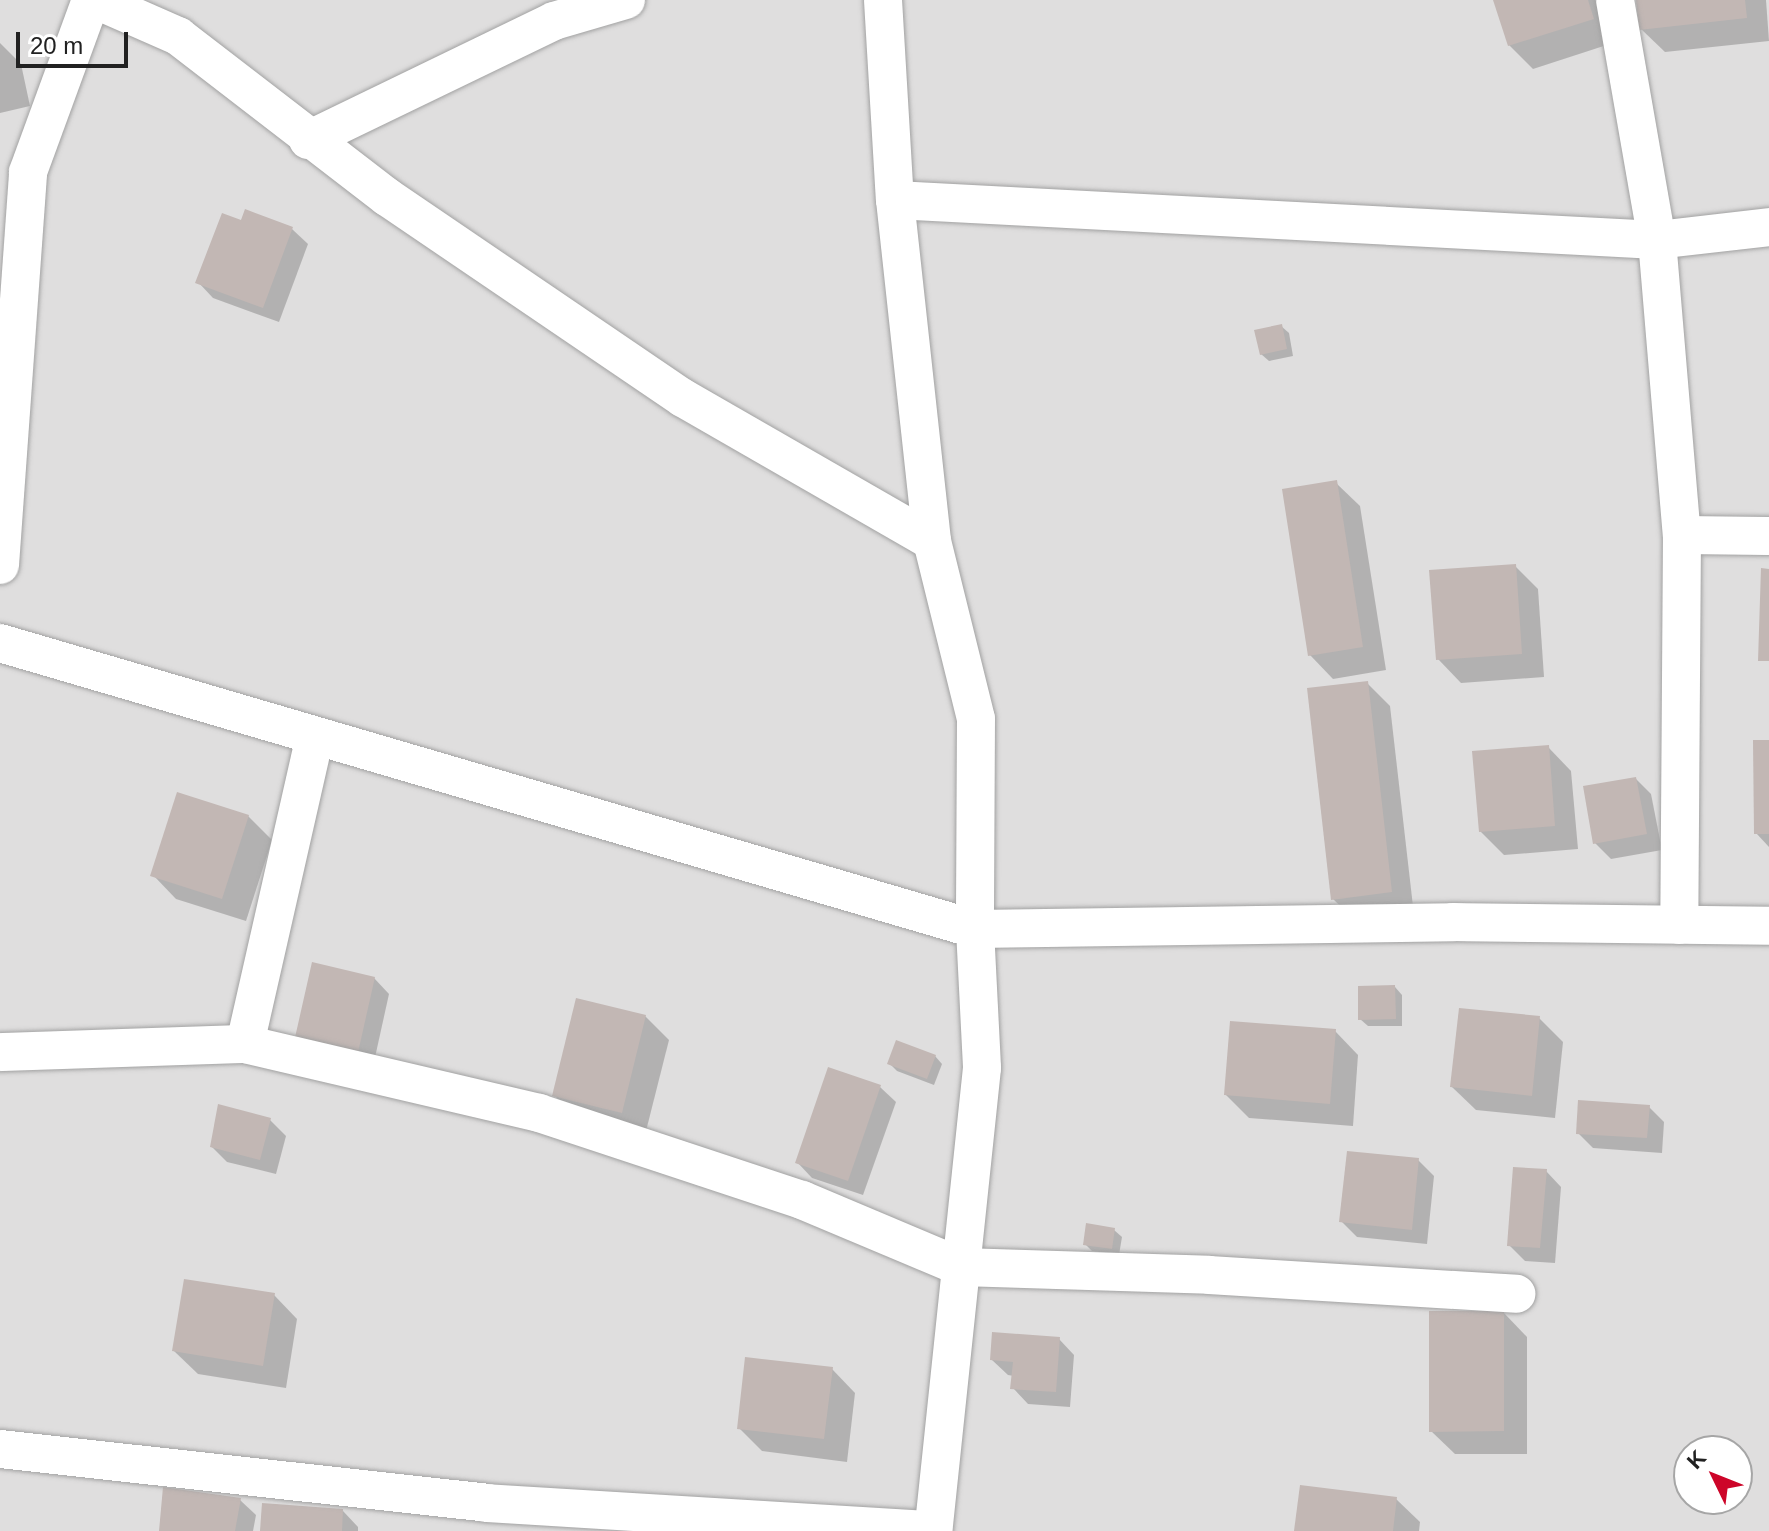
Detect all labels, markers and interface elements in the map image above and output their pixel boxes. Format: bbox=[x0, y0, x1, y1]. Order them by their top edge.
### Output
scale bar bbox=[20, 16, 132, 66]
text: 20 m bbox=[30, 32, 83, 59]
north arrow bbox=[1673, 1435, 1753, 1515]
text: K bbox=[1682, 1445, 1711, 1474]

